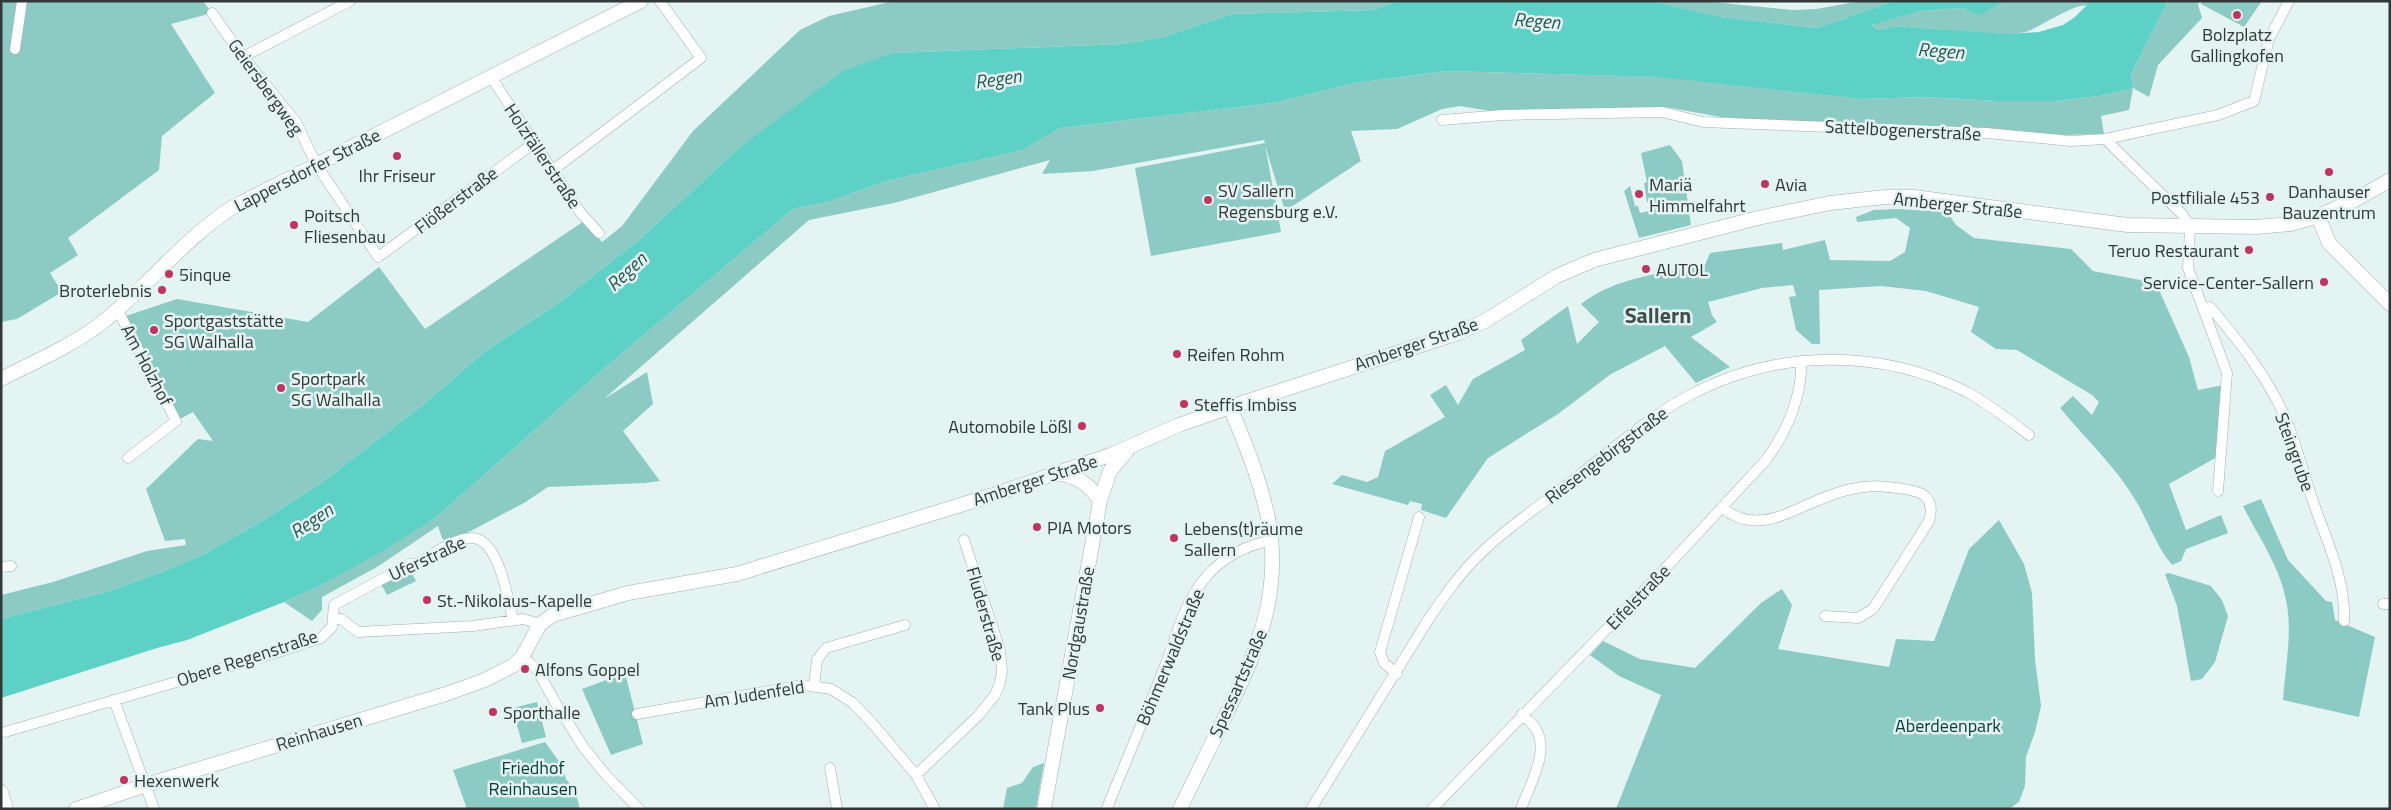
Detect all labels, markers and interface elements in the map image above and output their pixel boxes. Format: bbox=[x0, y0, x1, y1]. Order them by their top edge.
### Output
water label: Regen bbox=[1513, 4, 1562, 36]
marker: Bolzplatz Gallingkofen bbox=[2231, 9, 2243, 21]
place label: Bolzplatz Gallingkofen bbox=[2190, 21, 2284, 69]
street label: Geiersbergweg bbox=[222, 33, 310, 141]
water label: Regen bbox=[1917, 34, 1966, 66]
water label: Regen bbox=[973, 60, 1024, 96]
street label: Holzfällerstraße bbox=[498, 98, 588, 214]
street label: Sattelbogenerstraße bbox=[1824, 112, 1982, 148]
street label: Lappersdorfer Straße bbox=[229, 121, 385, 219]
marker: Ihr Friseur bbox=[391, 150, 403, 162]
street label: Flößerstraße bbox=[409, 160, 503, 240]
place label: Ihr Friseur bbox=[359, 162, 435, 189]
marker: Danhauser Bauzentrum bbox=[2323, 166, 2335, 178]
place label: Mariä Himmelfahrt bbox=[1649, 171, 1746, 219]
place label: Avia bbox=[1775, 171, 1807, 198]
place label: SV Sallern Regensburg e.V. bbox=[1218, 177, 1338, 225]
marker: Avia bbox=[1759, 178, 1771, 190]
place label: Danhauser Bauzentrum bbox=[2282, 178, 2376, 226]
place label: Postfiliale 453 bbox=[2151, 184, 2260, 211]
street label: Amberger Straße bbox=[1892, 185, 2024, 225]
marker: Mariä Himmelfahrt bbox=[1633, 188, 1645, 200]
marker: Postfiliale 453 bbox=[2264, 191, 2276, 203]
marker: SV Sallern Regensburg e.V. bbox=[1202, 194, 1214, 206]
place label: Poitsch Fliesenbau bbox=[304, 202, 386, 250]
marker: Poitsch Fliesenbau bbox=[288, 219, 300, 231]
place label: Teruo Restaurant bbox=[2108, 237, 2240, 264]
water label: Regen bbox=[599, 244, 653, 297]
marker: Teruo Restaurant bbox=[2243, 244, 2255, 256]
place label: AUTOL bbox=[1656, 256, 1708, 283]
place label: 5inque bbox=[179, 261, 231, 288]
marker: AUTOL bbox=[1640, 263, 1652, 275]
marker: 5inque bbox=[163, 268, 175, 280]
place label: Service-Center-Sallern bbox=[2143, 269, 2314, 296]
marker: Service-Center-Sallern bbox=[2318, 276, 2330, 288]
place label: Broterlebnis bbox=[59, 277, 152, 304]
marker: Broterlebnis bbox=[156, 284, 168, 296]
district label: Sallern bbox=[1625, 298, 1691, 332]
place label: Sportgaststätte SG Walhalla bbox=[164, 307, 284, 355]
street label: Amberger Straße bbox=[1350, 310, 1482, 378]
street label: Am Holzhof bbox=[114, 319, 180, 411]
marker: Sportgaststätte SG Walhalla bbox=[148, 324, 160, 336]
place label: Reifen Rohm bbox=[1187, 341, 1285, 368]
marker: Reifen Rohm bbox=[1171, 348, 1183, 360]
place label: Sportpark SG Walhalla bbox=[291, 365, 381, 413]
marker: Sportpark SG Walhalla bbox=[275, 382, 287, 394]
place label: Steffis Imbiss bbox=[1194, 391, 1297, 418]
marker: Steffis Imbiss bbox=[1178, 398, 1190, 410]
street label: Riesengebirgstraße bbox=[1539, 400, 1673, 510]
street label: Steingrube bbox=[2268, 409, 2322, 495]
place label: Automobile Lößl bbox=[948, 413, 1072, 440]
marker: Automobile Lößl bbox=[1076, 420, 1088, 432]
street label: Amberger Straße bbox=[969, 447, 1101, 513]
water label: Regen bbox=[284, 495, 339, 545]
place label: PIA Motors bbox=[1047, 514, 1132, 541]
place label: Lebens(t)räume Sallern bbox=[1184, 515, 1303, 563]
marker: PIA Motors bbox=[1031, 521, 1043, 533]
street label: Uferstraße bbox=[384, 528, 470, 588]
marker: Lebens(t)räume Sallern bbox=[1168, 532, 1180, 544]
street label: Eifelstraße bbox=[1600, 558, 1676, 636]
street label: Fluderstraße bbox=[960, 563, 1012, 665]
street label: Nordgaustraße bbox=[1055, 564, 1101, 682]
street label: Böhmerwaldstraße bbox=[1129, 584, 1211, 730]
place label: St.-Nikolaus-Kapelle bbox=[437, 587, 592, 614]
marker: St.-Nikolaus-Kapelle bbox=[421, 594, 433, 606]
street label: Obere Regenstraße bbox=[173, 622, 321, 694]
street label: Spessartstraße bbox=[1202, 625, 1274, 741]
place label: Alfons Goppel bbox=[535, 656, 640, 683]
marker: Alfons Goppel bbox=[519, 663, 531, 675]
street label: Am Judenfeld bbox=[702, 673, 806, 715]
place label: Tank Plus bbox=[1018, 695, 1090, 722]
place label: Sporthalle bbox=[503, 699, 580, 726]
marker: Tank Plus bbox=[1094, 702, 1106, 714]
street label: Reinhausen bbox=[272, 706, 366, 758]
marker: Sporthalle bbox=[487, 706, 499, 718]
park label: Aberdeenpark bbox=[1895, 712, 2001, 739]
park label: Friedhof Reinhausen bbox=[489, 754, 578, 802]
place label: Hexenwerk bbox=[134, 767, 220, 794]
marker: Hexenwerk bbox=[118, 774, 130, 786]

